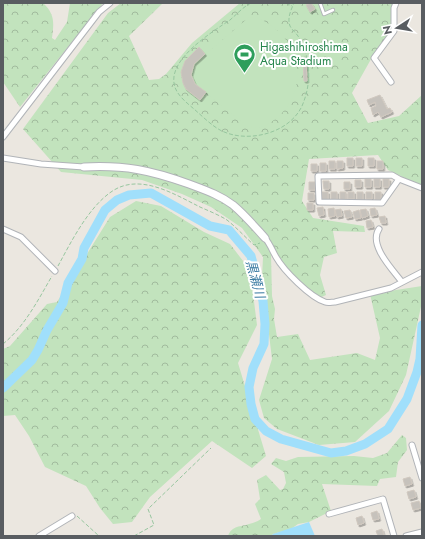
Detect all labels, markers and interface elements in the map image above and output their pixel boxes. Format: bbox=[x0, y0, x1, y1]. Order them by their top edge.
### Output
north arrow bbox=[377, 8, 417, 48]
text: N bbox=[378, 24, 396, 36]
place label: Higashihiroshima Aqua Stadium bbox=[260, 38, 348, 70]
sports icon: Higashihiroshima Aqua Stadium bbox=[231, 41, 257, 74]
water label: 黒瀬川 bbox=[241, 258, 270, 302]

